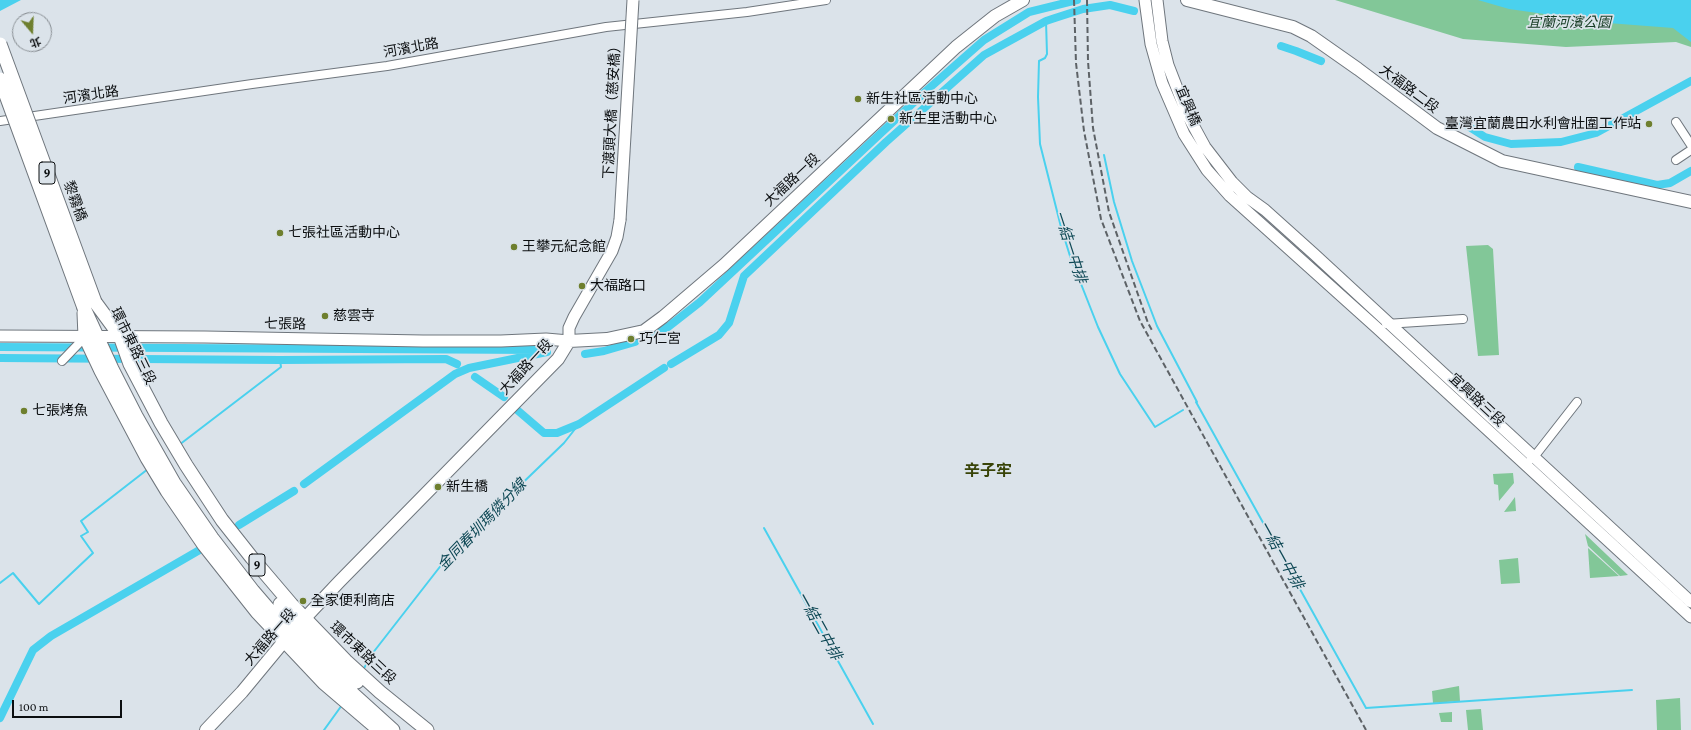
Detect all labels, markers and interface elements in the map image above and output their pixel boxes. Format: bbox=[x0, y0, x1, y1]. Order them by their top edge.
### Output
north arrow bbox=[12, 12, 52, 52]
park label: 宜蘭河濱公園 bbox=[1527, 15, 1611, 31]
text: 北 bbox=[28, 35, 43, 50]
street label: 河濱北路 bbox=[382, 35, 440, 61]
street label: 下渡頭大橋（慈安橋） bbox=[600, 39, 624, 179]
street label: 大福路二段 bbox=[1376, 61, 1442, 117]
street label: 河濱北路 bbox=[62, 83, 120, 107]
street label: 宜興橋 bbox=[1172, 83, 1204, 129]
place label: 新生社區活動中心 bbox=[866, 91, 978, 107]
marker: 新生社區活動中心 bbox=[853, 94, 863, 104]
place label: 新生里活動中心 bbox=[899, 111, 997, 127]
marker: 新生里活動中心 bbox=[886, 114, 896, 124]
place label: 臺灣宜蘭農田水利會壯圍工作站 bbox=[1445, 116, 1641, 132]
marker: 臺灣宜蘭農田水利會壯圍工作站 bbox=[1644, 119, 1654, 129]
street label: 大福路一段 bbox=[761, 150, 823, 210]
road number: 9 bbox=[39, 162, 55, 184]
street label: 黎霧橋 bbox=[60, 178, 90, 224]
water label: 一結一中排 bbox=[1050, 209, 1090, 285]
place label: 七張社區活動中心 bbox=[288, 225, 400, 241]
marker: 七張社區活動中心 bbox=[275, 228, 285, 238]
place label: 王攀元紀念館 bbox=[522, 239, 606, 255]
marker: 王攀元紀念館 bbox=[509, 242, 519, 252]
place label: 大福路口 bbox=[590, 278, 646, 294]
marker: 大福路口 bbox=[577, 281, 587, 291]
street label: 環市東路三段 bbox=[107, 305, 159, 387]
place label: 慈雲寺 bbox=[333, 308, 375, 324]
marker: 慈雲寺 bbox=[320, 311, 330, 321]
street label: 七張路 bbox=[264, 315, 306, 333]
place label: 巧仁宮 bbox=[639, 331, 681, 347]
marker: 巧仁宮 bbox=[626, 334, 636, 344]
street label: 大福路一段 bbox=[496, 336, 556, 398]
street label: 宜興路三段 bbox=[1446, 370, 1508, 430]
place label: 七張烤魚 bbox=[32, 403, 88, 419]
marker: 七張烤魚 bbox=[19, 406, 29, 416]
district label: 辛子牢 bbox=[964, 461, 1012, 481]
water label: 金同春圳瑪僯分線 bbox=[434, 476, 530, 574]
place label: 新生橋 bbox=[446, 479, 488, 495]
marker: 新生橋 bbox=[433, 482, 443, 492]
water label: 一結一中排 bbox=[1255, 518, 1307, 592]
road number: 9 bbox=[249, 554, 265, 576]
water label: 一結二中排 bbox=[793, 589, 845, 663]
place label: 全家便利商店 bbox=[311, 593, 395, 609]
marker: 全家便利商店 bbox=[298, 596, 308, 606]
street label: 大福路一段 bbox=[241, 605, 299, 669]
street label: 環市東路三段 bbox=[327, 618, 399, 688]
scale bar bbox=[14, 692, 124, 718]
text: 100 m bbox=[19, 700, 48, 714]

